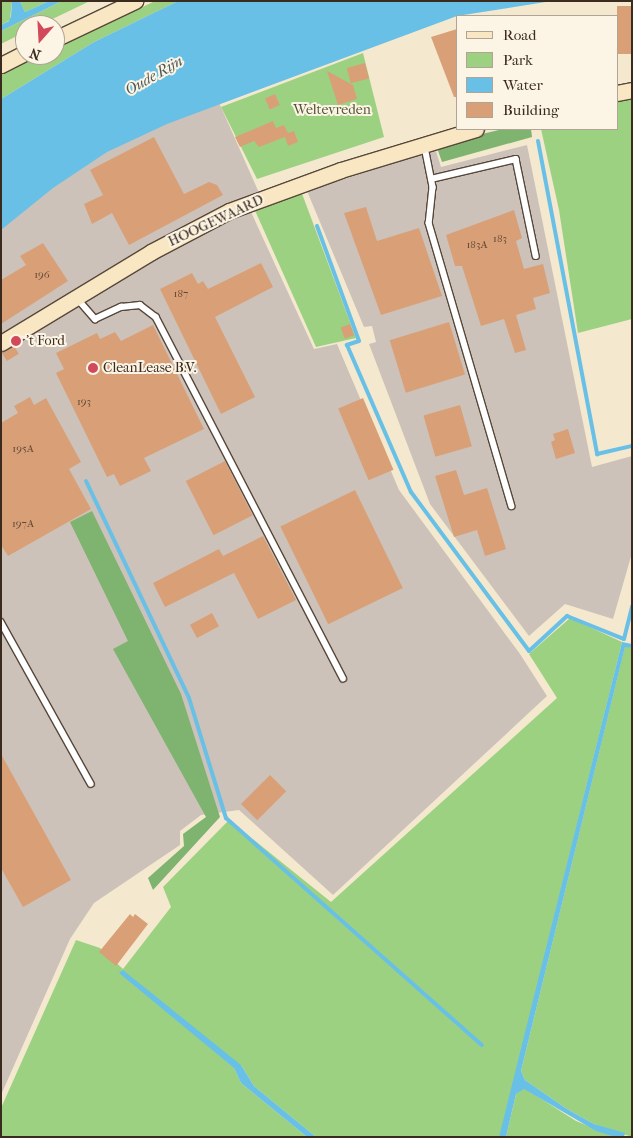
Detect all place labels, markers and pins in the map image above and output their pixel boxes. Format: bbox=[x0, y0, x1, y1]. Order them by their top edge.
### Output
place label: 't Ford bbox=[26, 333, 65, 349]
marker: 't Ford bbox=[10, 335, 22, 347]
place label: CleanLease B.V. bbox=[103, 360, 196, 376]
marker: CleanLease B.V. bbox=[87, 362, 99, 374]

